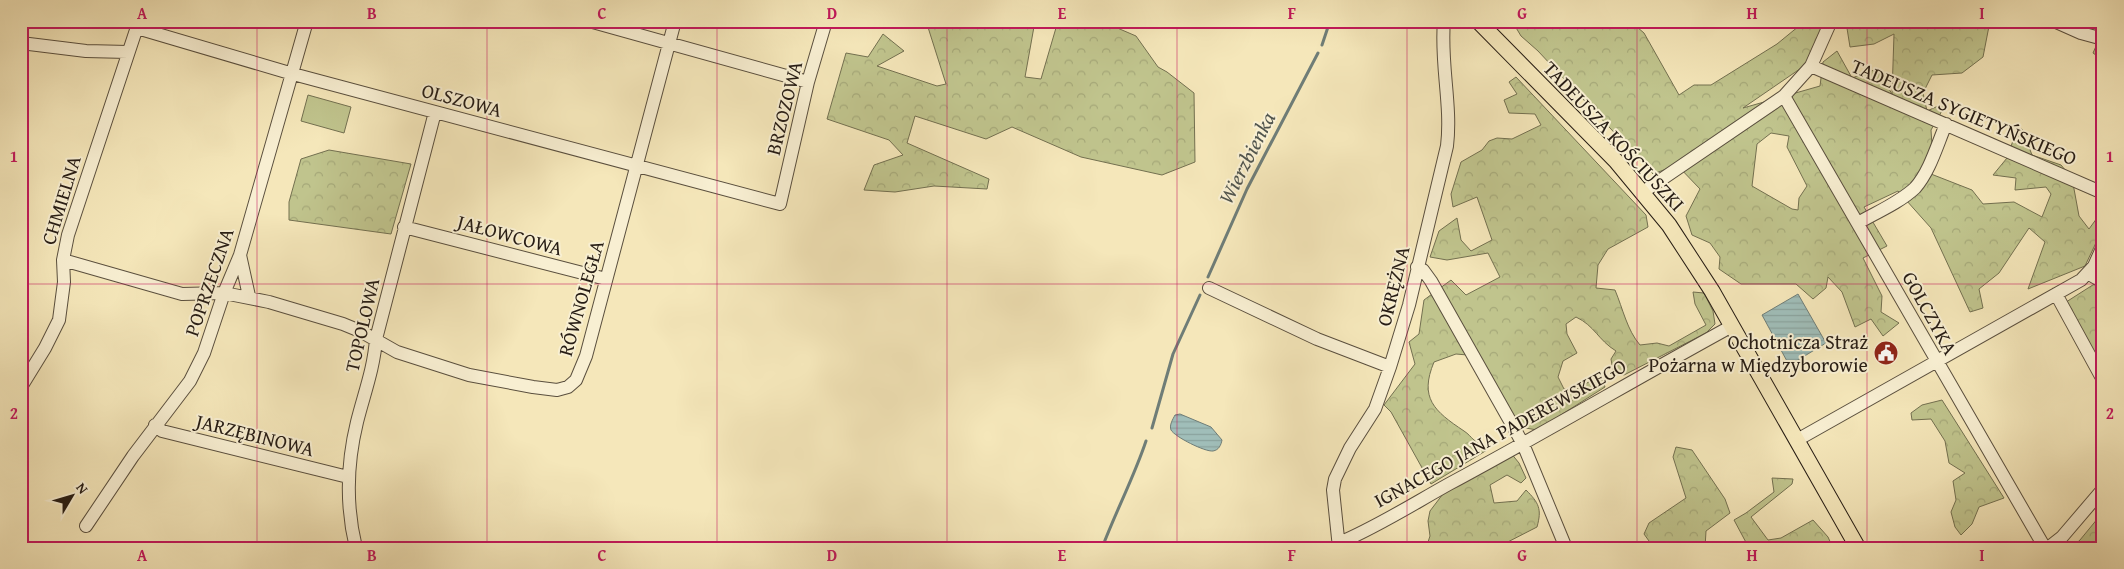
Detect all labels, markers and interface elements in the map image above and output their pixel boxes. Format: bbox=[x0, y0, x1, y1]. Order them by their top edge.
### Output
text: A bbox=[137, 1, 148, 25]
text: B bbox=[367, 1, 377, 25]
text: C bbox=[597, 1, 607, 25]
text: D bbox=[827, 1, 837, 25]
text: E bbox=[1058, 1, 1067, 25]
text: F bbox=[1288, 1, 1296, 25]
text: G bbox=[1517, 1, 1527, 25]
text: H bbox=[1746, 1, 1758, 25]
text: I bbox=[1979, 1, 1985, 25]
street label: TADEUSZA SYGIETYŃSKIEGO bbox=[1847, 51, 2081, 172]
street label: TADEUSZA KOŚCIUSZKI bbox=[1537, 54, 1692, 217]
street label: BRZOZOWA bbox=[758, 58, 809, 158]
street label: OLSZOWA bbox=[419, 75, 505, 124]
water label: Wierzbienka bbox=[1210, 106, 1283, 209]
text: 1 bbox=[10, 144, 18, 168]
text: 1 bbox=[2106, 144, 2114, 168]
street label: CHMIELNA bbox=[33, 152, 88, 248]
street label: JAŁOWCOWA bbox=[451, 206, 566, 262]
street label: POPRZECZNA bbox=[176, 224, 241, 340]
street label: RÓWNOLEGŁA bbox=[550, 236, 611, 359]
street label: OKRĘŻNA bbox=[1369, 243, 1416, 329]
street label: GOLCZYKA bbox=[1896, 266, 1965, 360]
street label: TOPOLOWA bbox=[337, 275, 386, 375]
place label: Ochotnicza Straż Pożarna w Międzyborowie bbox=[1649, 327, 1868, 379]
public building icon: Ochotnicza Straż Pożarna w Międzyborowie bbox=[1873, 340, 1899, 366]
street label: IGNACEGO JANA PADEREWSKIEGO bbox=[1368, 351, 1631, 514]
text: 2 bbox=[10, 401, 18, 425]
text: 2 bbox=[2106, 401, 2114, 425]
street label: JARZĘBINOWA bbox=[190, 405, 317, 463]
north arrow bbox=[48, 472, 98, 522]
text: N bbox=[71, 478, 93, 498]
text: A bbox=[137, 543, 148, 567]
text: B bbox=[367, 543, 377, 567]
text: C bbox=[597, 543, 607, 567]
text: D bbox=[827, 543, 837, 567]
text: E bbox=[1058, 543, 1067, 567]
text: F bbox=[1288, 543, 1296, 567]
text: G bbox=[1517, 543, 1527, 567]
text: H bbox=[1746, 543, 1758, 567]
text: I bbox=[1979, 543, 1985, 567]

